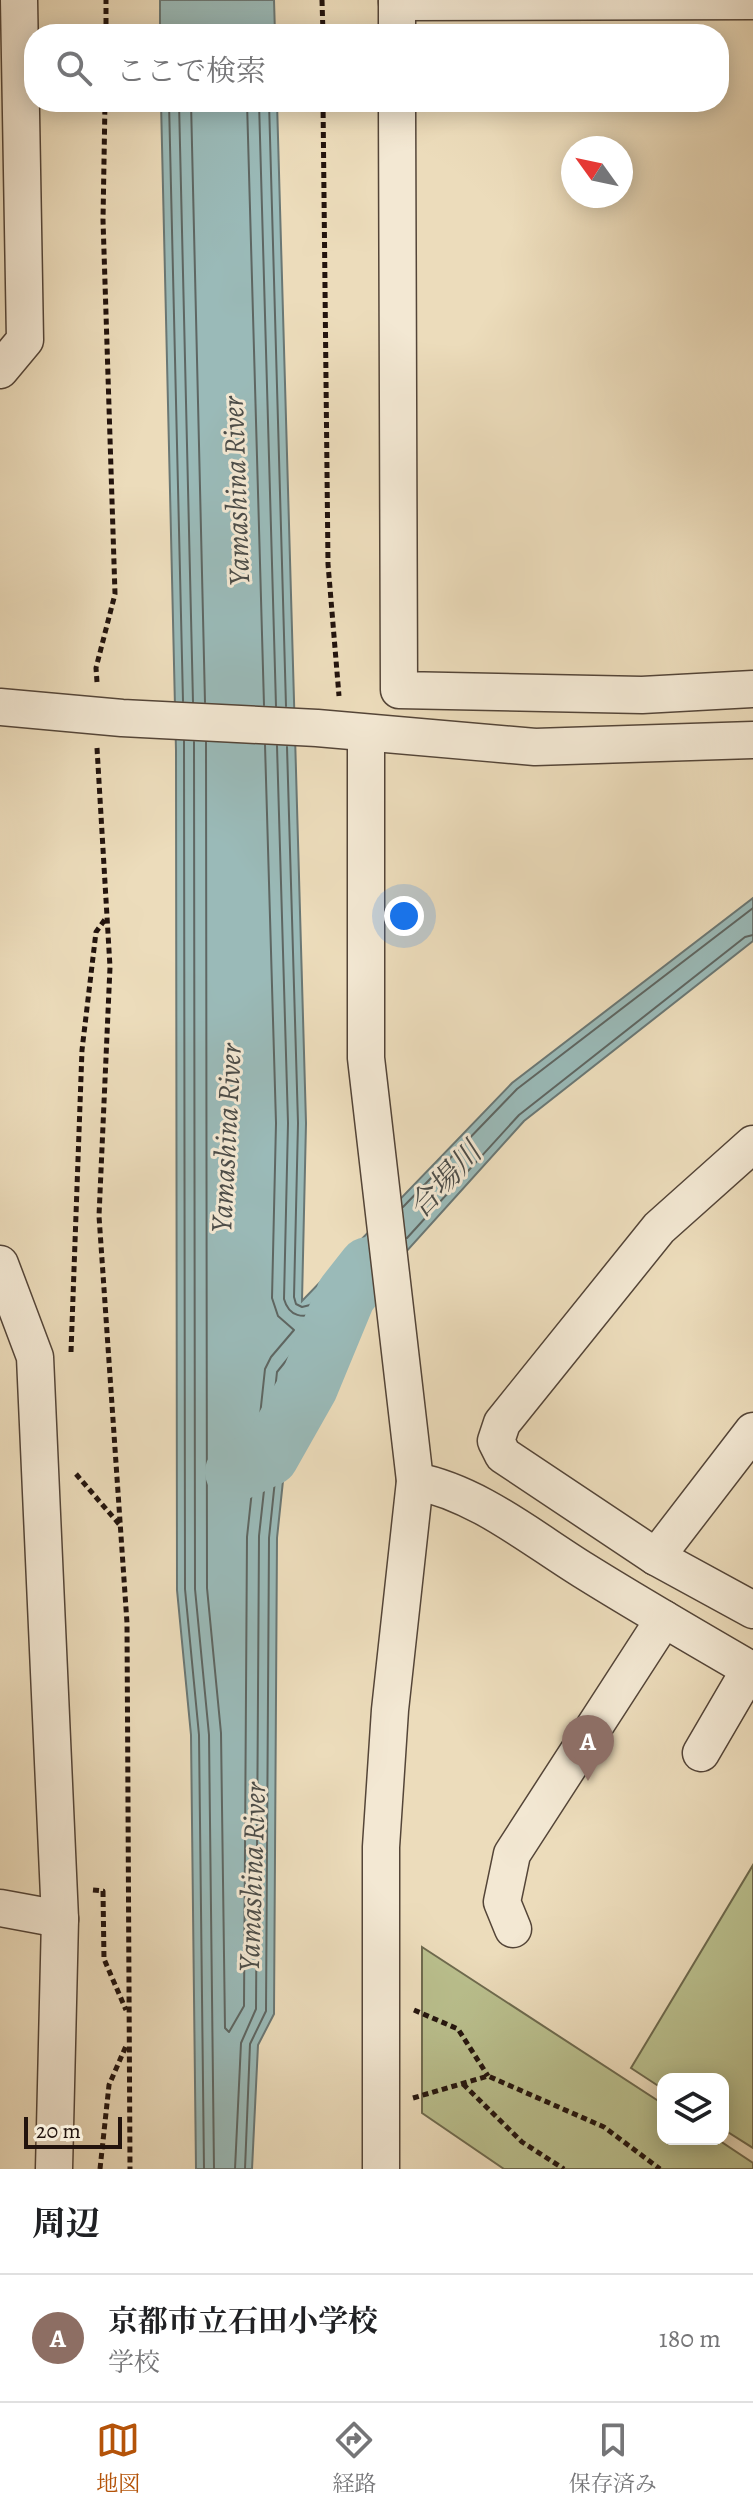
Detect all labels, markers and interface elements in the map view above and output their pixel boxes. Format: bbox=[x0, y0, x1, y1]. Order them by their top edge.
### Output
search box bbox=[24, 24, 729, 112]
icon: search bbox=[52, 46, 96, 90]
text: ここで検索 bbox=[116, 51, 266, 91]
north arrow bbox=[561, 136, 633, 208]
water label: Yamashina River bbox=[213, 394, 259, 586]
your location bbox=[384, 896, 424, 936]
water label: Yamashina River bbox=[201, 1041, 251, 1233]
water label: 合場川 bbox=[400, 1131, 492, 1227]
pin: A bbox=[562, 1715, 614, 1781]
water label: Yamashina River bbox=[229, 1780, 275, 1972]
map controls bbox=[657, 2073, 729, 2145]
button: layers bbox=[657, 2073, 729, 2145]
scale bar bbox=[24, 2113, 122, 2149]
text: 20 m bbox=[36, 2116, 81, 2146]
text: 周辺 bbox=[32, 2200, 100, 2247]
text: 京都市立石田小学校 bbox=[108, 2301, 378, 2341]
text: A bbox=[50, 2321, 66, 2356]
text: 180 m bbox=[659, 2321, 721, 2356]
text: 学校 bbox=[108, 2345, 160, 2380]
tab: 地図 bbox=[96, 2418, 140, 2499]
tab: 経路 bbox=[332, 2418, 377, 2499]
tab: 保存済み bbox=[569, 2418, 657, 2499]

